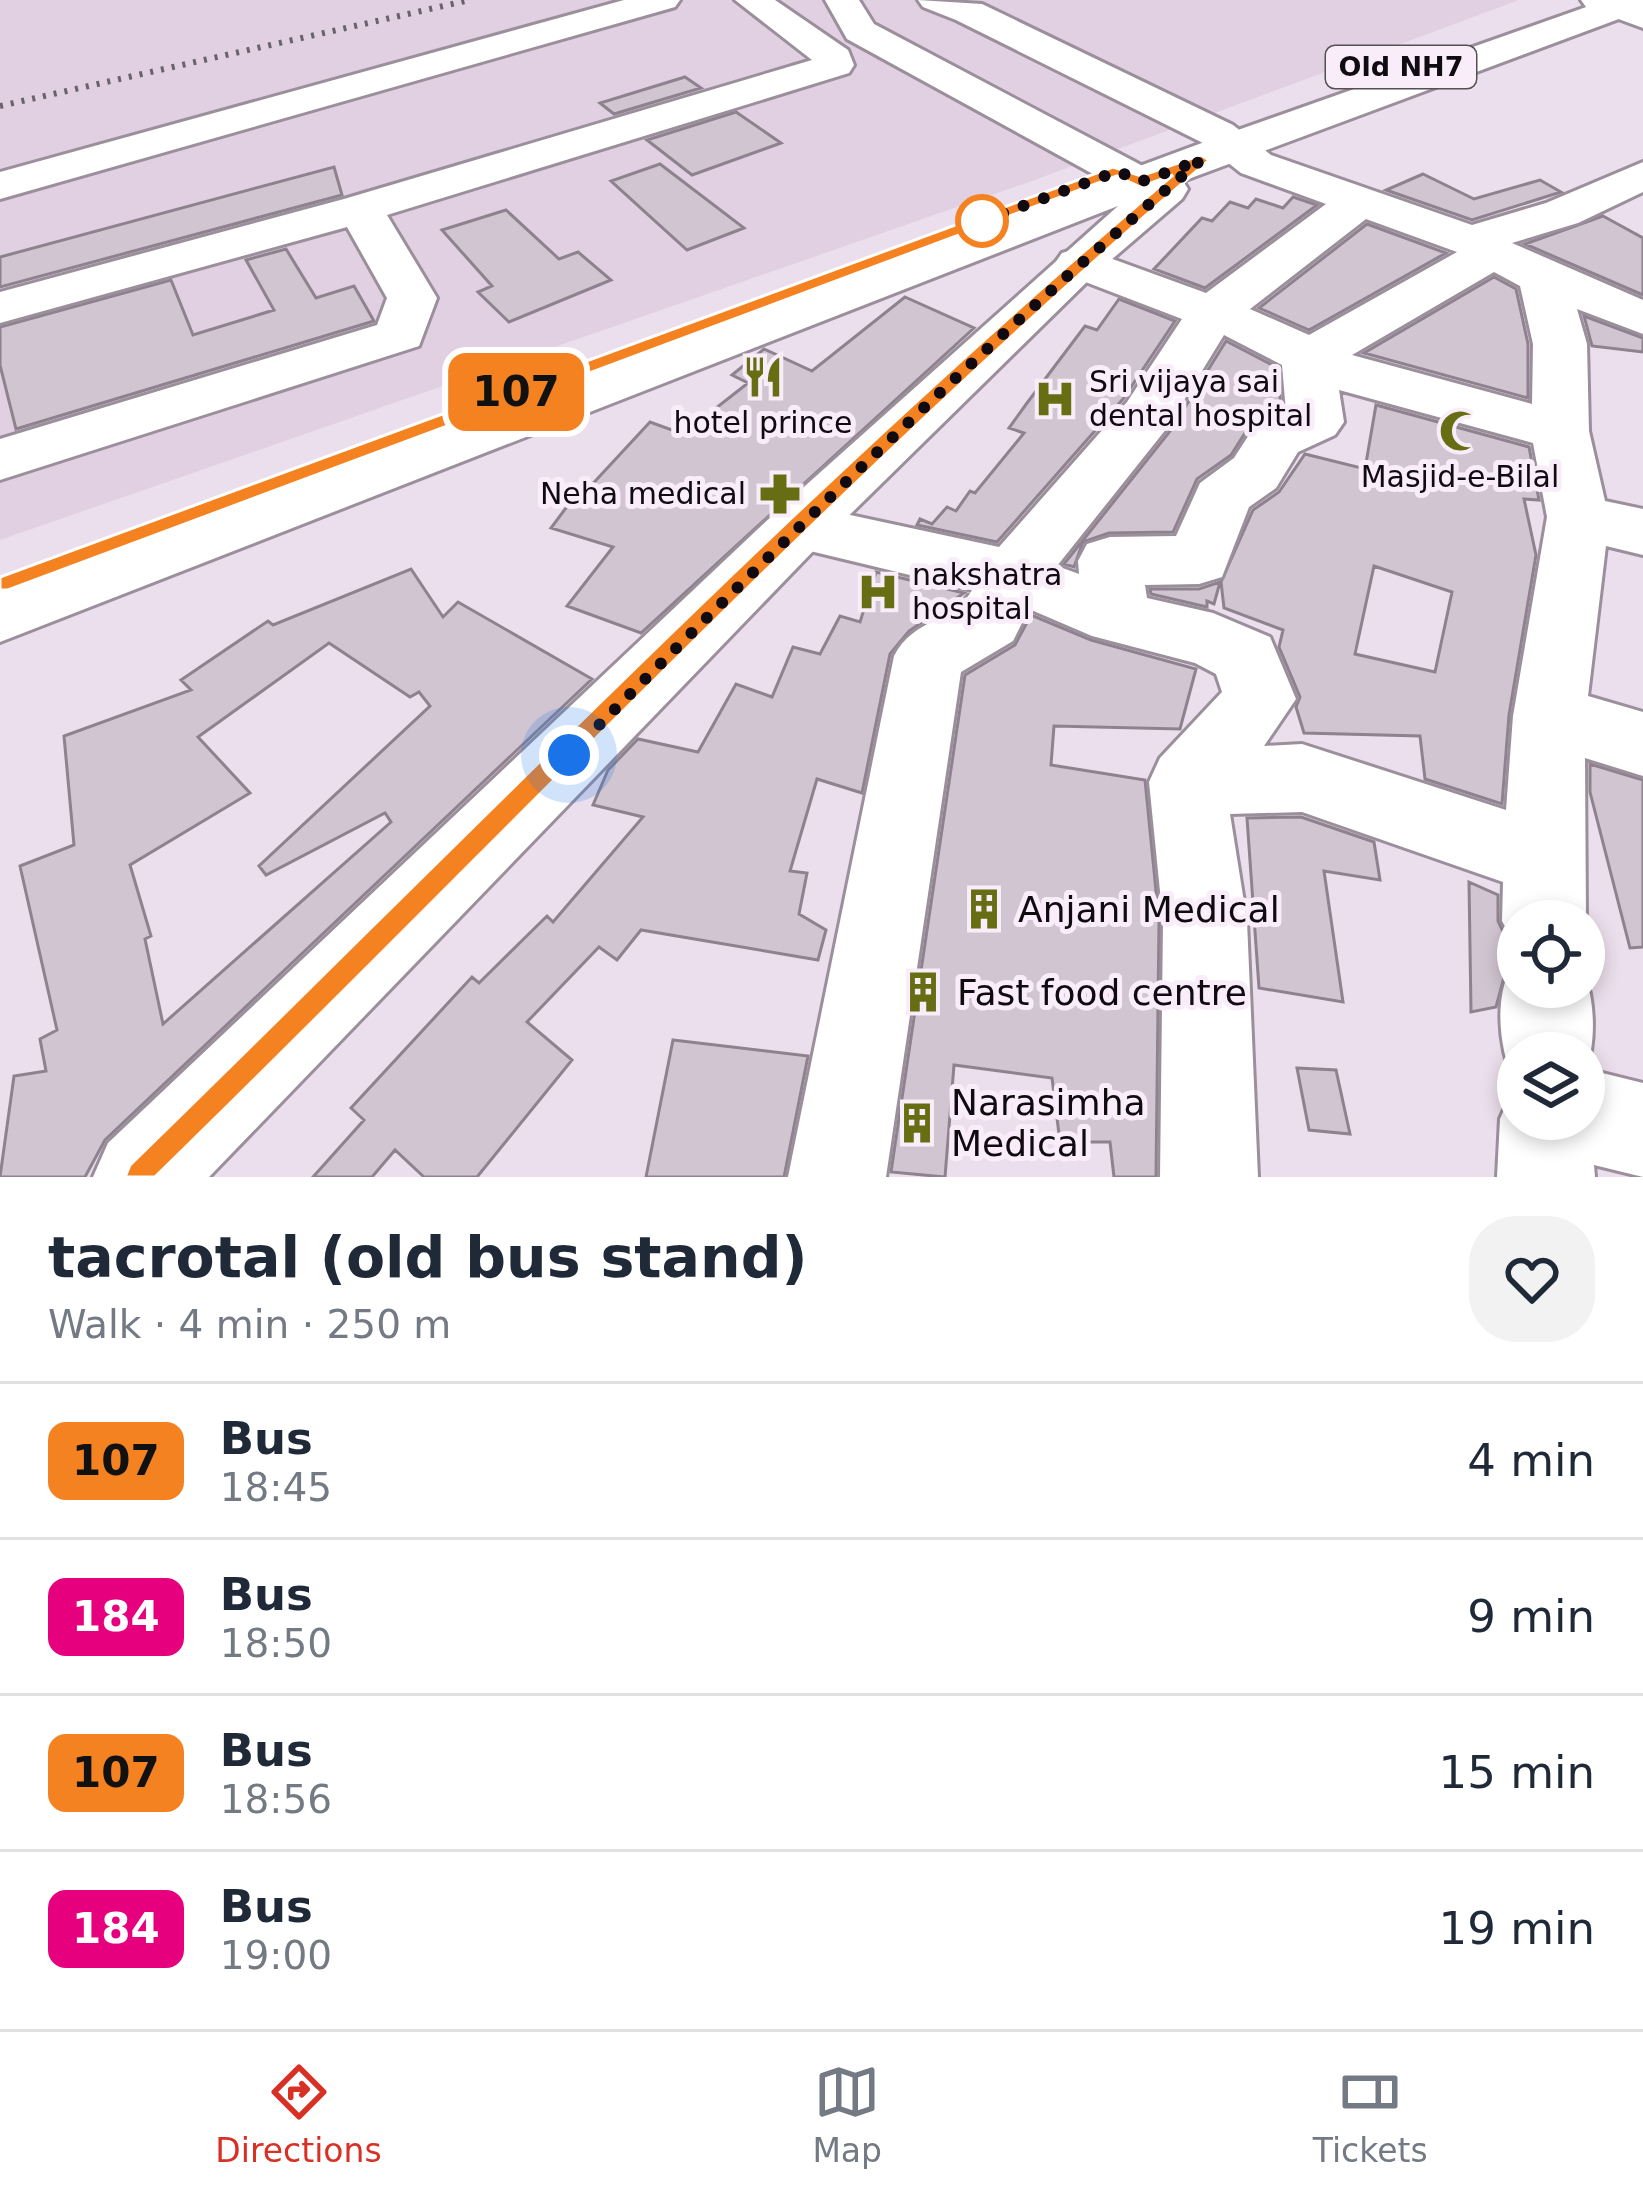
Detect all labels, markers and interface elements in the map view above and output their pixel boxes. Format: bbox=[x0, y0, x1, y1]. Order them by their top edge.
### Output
road number: Old NH7 bbox=[1326, 46, 1476, 88]
unlabelled marker bbox=[957, 196, 1007, 246]
line badge: 107 bbox=[447, 353, 585, 431]
restaurant icon: hotel prince bbox=[740, 354, 786, 400]
place label: Sri vijaya sai dental hospital bbox=[1089, 364, 1312, 433]
text: 107 bbox=[472, 367, 560, 416]
hospital icon: Sri vijaya sai dental hospital bbox=[1032, 376, 1078, 422]
place label: hotel prince bbox=[673, 405, 853, 440]
mosque icon: Masjid-e-Bilal bbox=[1437, 408, 1483, 454]
place label: Masjid-e-Bilal bbox=[1361, 459, 1559, 494]
pharmacy icon: Neha medical bbox=[757, 471, 803, 517]
place label: Neha medical bbox=[540, 476, 746, 511]
place label: nakshatra hospital bbox=[912, 557, 1062, 626]
hospital icon: nakshatra hospital bbox=[855, 569, 901, 615]
your location bbox=[539, 725, 599, 785]
building icon: Anjani Medical bbox=[961, 886, 1007, 932]
place label: Anjani Medical bbox=[1018, 889, 1280, 930]
map controls bbox=[1497, 900, 1605, 1140]
button: locate bbox=[1497, 900, 1605, 1008]
building icon: Fast food centre bbox=[900, 969, 946, 1015]
place label: Fast food centre bbox=[957, 972, 1247, 1013]
button: layers bbox=[1497, 1032, 1605, 1140]
place label: Narasimha Medical bbox=[951, 1082, 1146, 1164]
building icon: Narasimha Medical bbox=[894, 1100, 940, 1146]
button: heart bbox=[1469, 1216, 1595, 1342]
text: tacrotal (old bus stand) bbox=[48, 1224, 807, 1290]
text: Walk · 4 min · 250 m bbox=[48, 1302, 451, 1347]
text: Bus bbox=[220, 1412, 313, 1465]
text: 4 min bbox=[1467, 1434, 1595, 1487]
text: 107 bbox=[72, 1436, 160, 1485]
text: 18:45 bbox=[220, 1465, 332, 1510]
text: Bus bbox=[220, 1568, 313, 1621]
text: 9 min bbox=[1467, 1590, 1595, 1643]
text: 184 bbox=[72, 1592, 160, 1641]
text: 18:50 bbox=[220, 1621, 332, 1666]
text: Bus bbox=[220, 1724, 313, 1777]
text: 15 min bbox=[1439, 1746, 1595, 1799]
text: 107 bbox=[72, 1748, 160, 1797]
text: 18:56 bbox=[220, 1777, 332, 1822]
text: Bus bbox=[220, 1880, 313, 1933]
text: 19 min bbox=[1439, 1902, 1595, 1955]
text: 184 bbox=[72, 1904, 160, 1953]
text: 19:00 bbox=[220, 1933, 332, 1978]
tab: Directions bbox=[215, 2059, 382, 2170]
tab: Map bbox=[812, 2059, 882, 2170]
tab: Tickets bbox=[1313, 2059, 1428, 2170]

